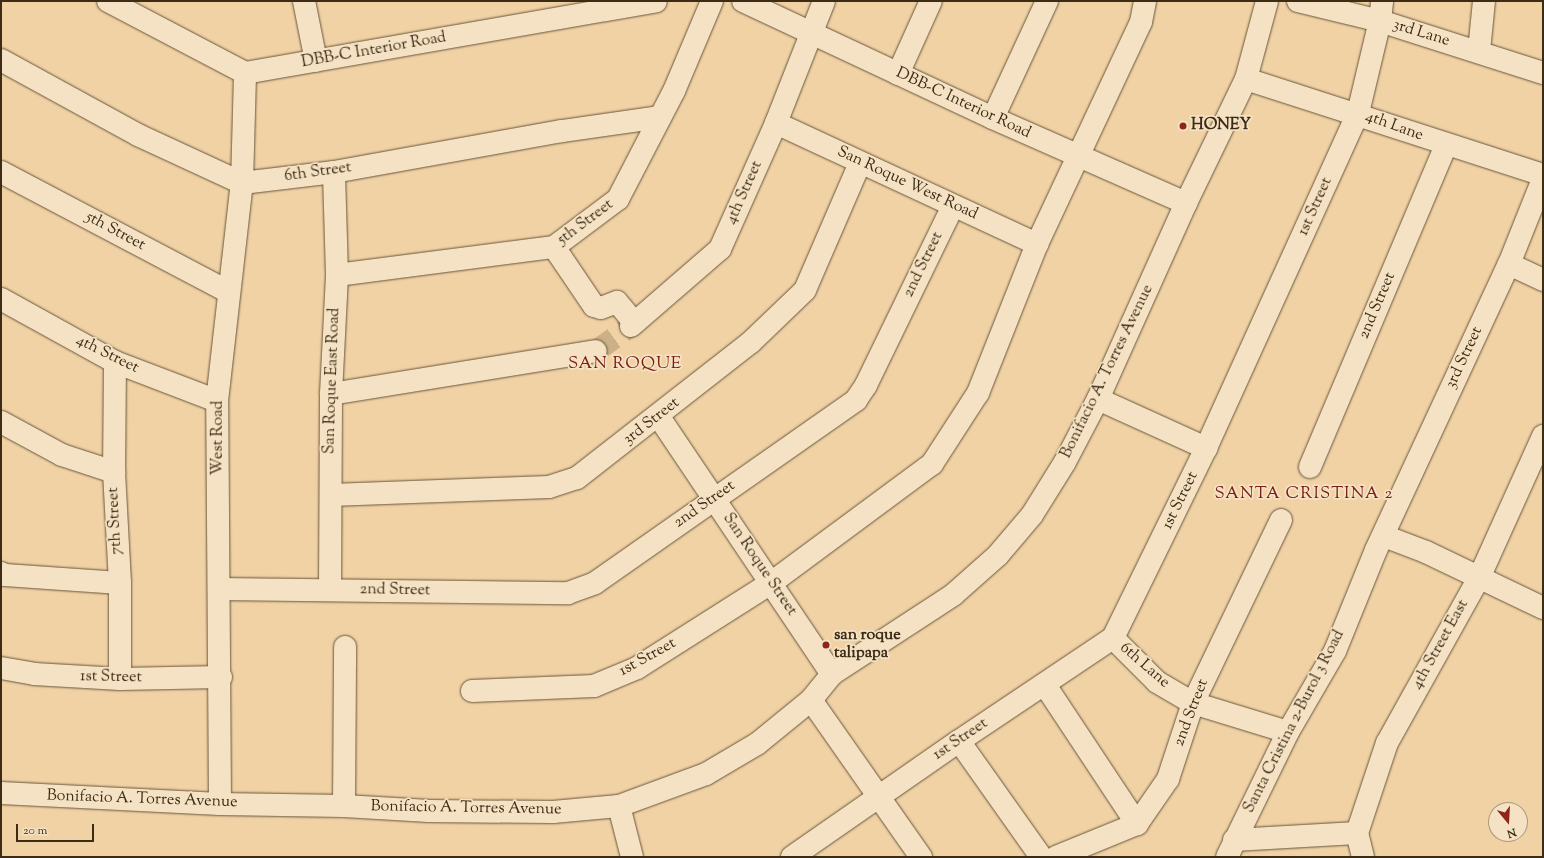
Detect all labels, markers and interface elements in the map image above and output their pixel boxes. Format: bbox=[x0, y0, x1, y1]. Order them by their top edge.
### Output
street label: 3rd Lane bbox=[1390, 16, 1452, 52]
street label: DBB-C Interior Road bbox=[300, 29, 448, 73]
street label: DBB-C Interior Road bbox=[892, 64, 1034, 144]
street label: 4th Lane bbox=[1363, 108, 1425, 146]
place label: HONEY bbox=[1191, 116, 1251, 136]
marker: HONEY bbox=[1178, 121, 1188, 131]
street label: San Roque West Road bbox=[834, 143, 980, 225]
street label: 4th Street bbox=[723, 158, 767, 228]
street label: 6th Street bbox=[283, 159, 353, 187]
street label: 1st Street bbox=[1295, 175, 1337, 239]
street label: 5th Street bbox=[554, 196, 618, 250]
street label: 5th Street bbox=[82, 208, 148, 256]
street label: 2nd Street bbox=[900, 229, 948, 301]
street label: 2nd Street bbox=[1355, 270, 1401, 342]
street label: Bonifacio A. Torres Avenue bbox=[1058, 282, 1158, 462]
street label: San Roque East Road bbox=[321, 307, 345, 455]
street label: 3rd Street bbox=[1442, 324, 1488, 392]
street label: 4th Street bbox=[72, 332, 142, 378]
district label: SAN ROQUE bbox=[568, 355, 682, 375]
street label: 3rd Street bbox=[620, 394, 684, 450]
street label: West Road bbox=[209, 401, 229, 475]
street label: 1st Street bbox=[1159, 469, 1203, 533]
street label: 2nd Street bbox=[671, 477, 739, 533]
district label: SANTA CRISTINA 2 bbox=[1215, 485, 1393, 505]
street label: 7th Street bbox=[105, 487, 127, 555]
street label: San Roque Street bbox=[718, 510, 800, 620]
street label: 2nd Street bbox=[360, 581, 430, 601]
street label: 4th Street East bbox=[1408, 597, 1474, 693]
place label: san roque talipapa bbox=[834, 626, 901, 664]
street label: Santa Cristina 2-Burol 3 Road bbox=[1240, 627, 1350, 817]
street label: 1st Street bbox=[616, 635, 680, 681]
street label: 6th Lane bbox=[1115, 639, 1173, 693]
marker: san roque talipapa bbox=[821, 640, 831, 650]
street label: 1st Street bbox=[80, 668, 142, 688]
street label: 2nd Street bbox=[1170, 677, 1214, 749]
street label: 1st Street bbox=[930, 715, 992, 765]
street label: Bonifacio A. Torres Avenue bbox=[46, 787, 238, 813]
street label: Bonifacio A. Torres Avenue bbox=[370, 798, 562, 820]
north arrow bbox=[1488, 802, 1528, 842]
scale bar bbox=[18, 816, 96, 842]
text: 20 m bbox=[23, 822, 47, 840]
text: N bbox=[1505, 823, 1518, 841]

